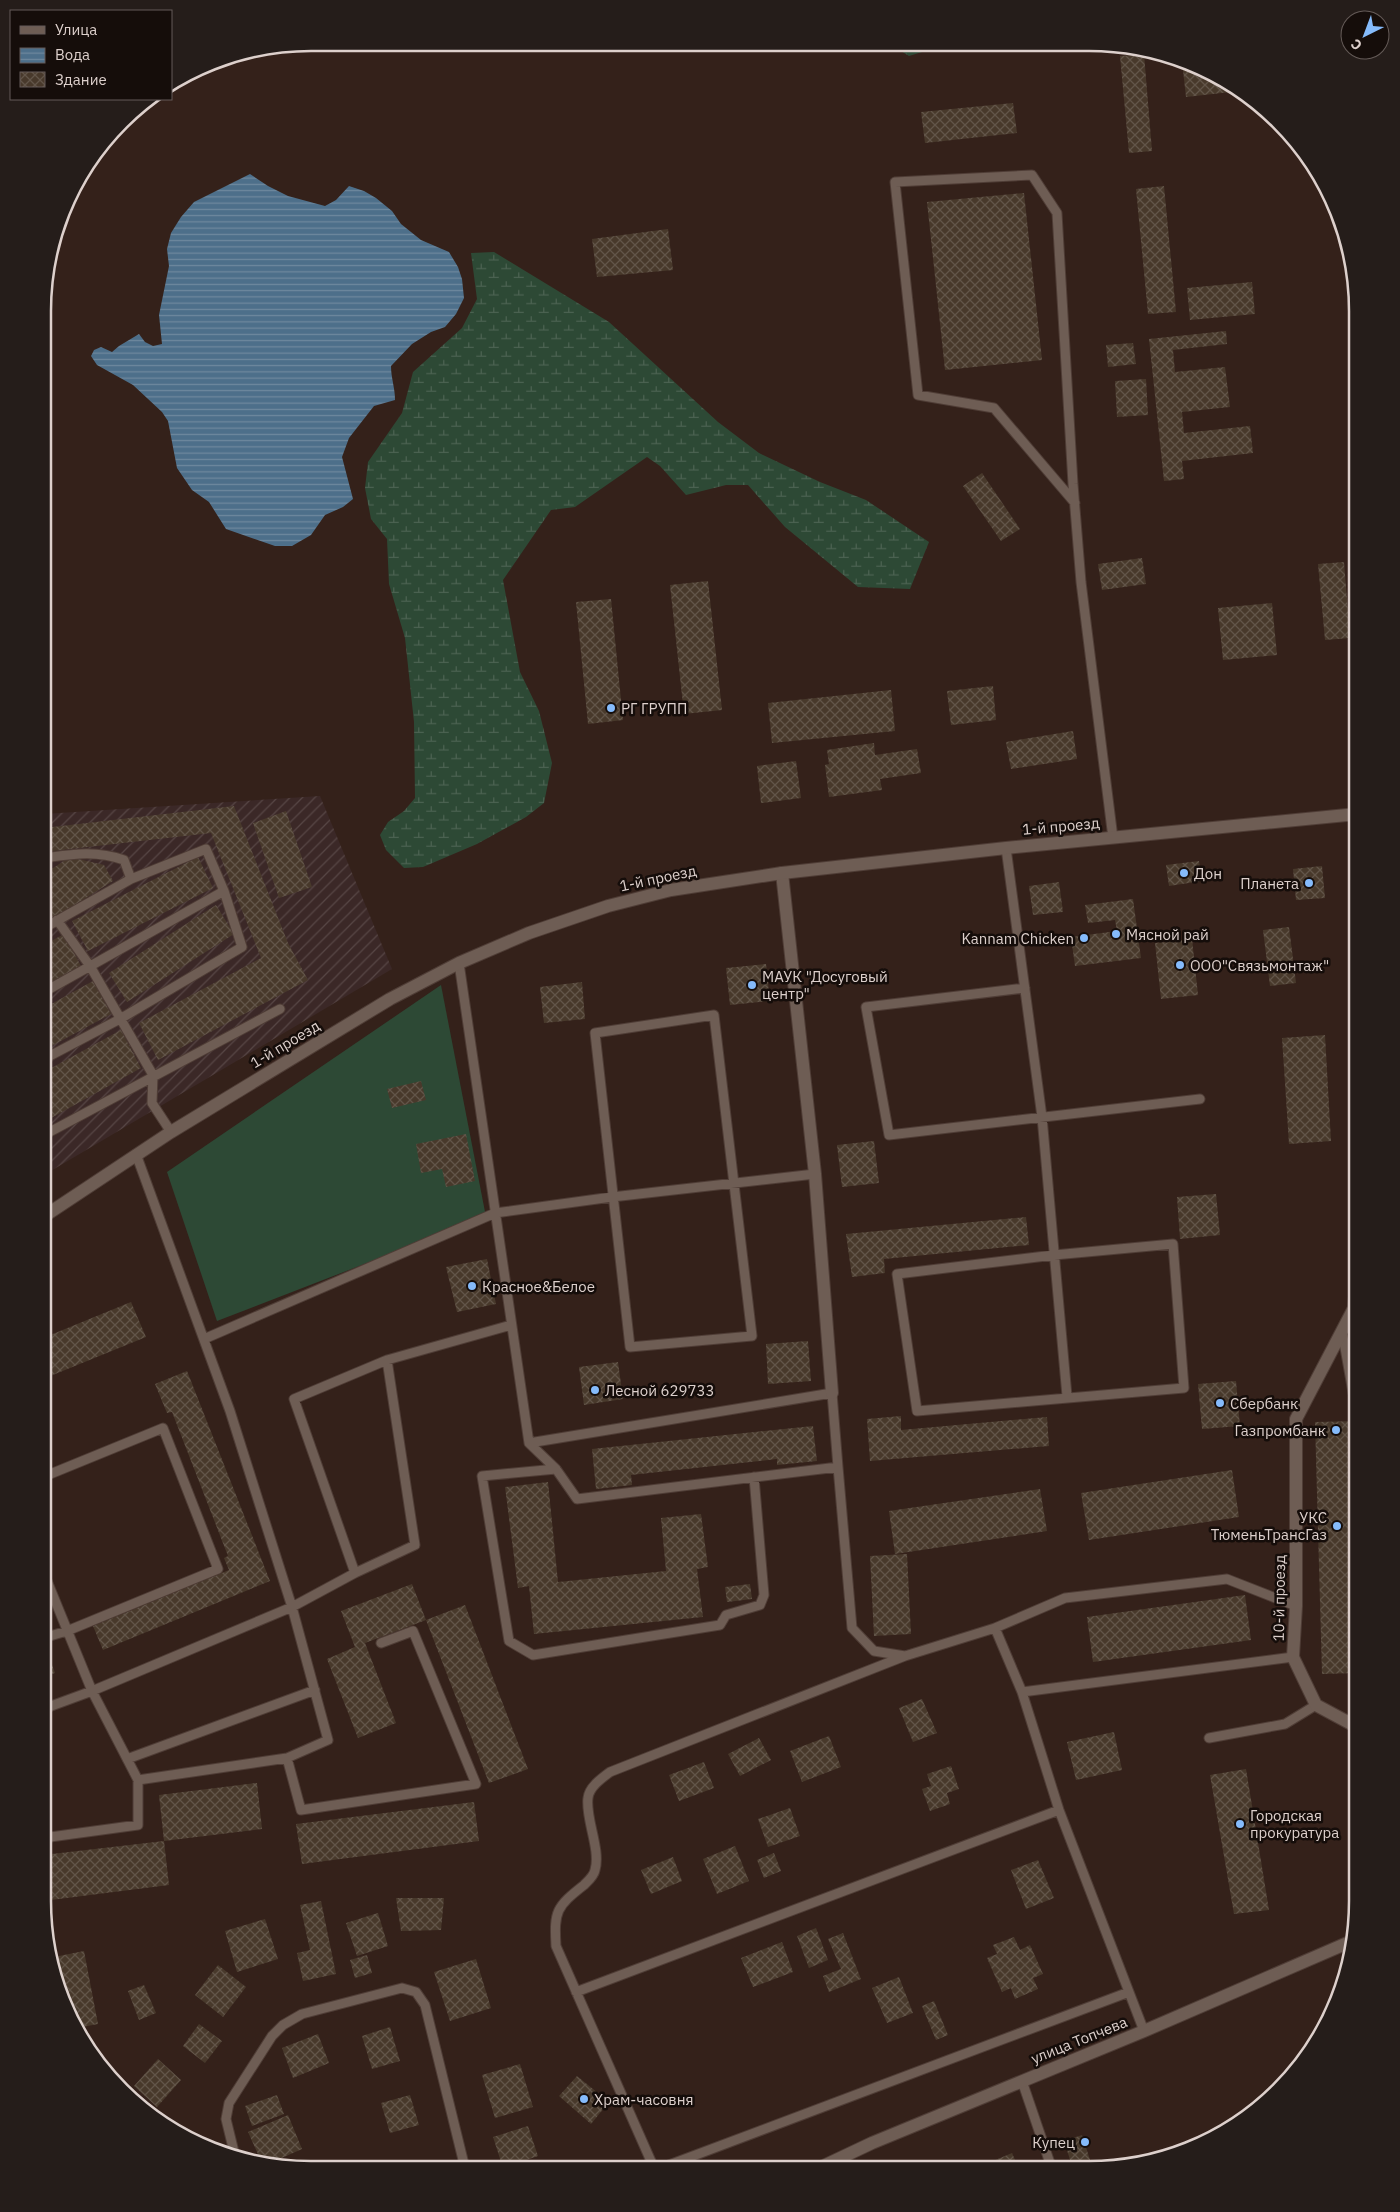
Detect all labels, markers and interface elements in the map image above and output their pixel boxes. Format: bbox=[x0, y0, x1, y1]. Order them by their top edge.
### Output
legend bbox=[10, 10, 172, 100]
north arrow bbox=[1340, 10, 1390, 60]
text: Улица bbox=[55, 20, 97, 39]
text: С bbox=[1347, 35, 1366, 54]
text: Вода bbox=[55, 45, 90, 64]
text: Здание bbox=[55, 70, 107, 89]
place label: РГ ГРУПП bbox=[621, 699, 687, 718]
marker: РГ ГРУПП bbox=[605, 702, 617, 714]
street label: 1-й проезд bbox=[1021, 813, 1101, 839]
street label: 1-й проезд bbox=[618, 861, 698, 895]
place label: Дон bbox=[1194, 864, 1222, 883]
marker: Дон bbox=[1178, 867, 1190, 879]
place label: Планета bbox=[1240, 874, 1299, 893]
marker: Планета bbox=[1303, 877, 1315, 889]
place label: Мясной рай bbox=[1126, 925, 1209, 944]
marker: Мясной рай bbox=[1110, 928, 1122, 940]
place label: Kannam Chicken bbox=[961, 929, 1074, 948]
marker: Kannam Chicken bbox=[1078, 932, 1090, 944]
place label: ООО"Связьмонтаж" bbox=[1190, 956, 1329, 975]
marker: ООО"Связьмонтаж" bbox=[1174, 959, 1186, 971]
place label: МАУК "Досуговый центр" bbox=[762, 967, 888, 1003]
marker: МАУК "Досуговый центр" bbox=[746, 979, 758, 991]
street label: 1-й проезд bbox=[247, 1016, 323, 1072]
place label: Красное&Белое bbox=[482, 1277, 595, 1296]
marker: Красное&Белое bbox=[466, 1280, 478, 1292]
place label: Лесной 629733 bbox=[605, 1381, 715, 1400]
marker: Лесной 629733 bbox=[589, 1384, 601, 1396]
place label: Сбербанк bbox=[1230, 1394, 1298, 1413]
marker: Сбербанк bbox=[1214, 1397, 1226, 1409]
place label: Газпромбанк bbox=[1235, 1421, 1326, 1440]
marker: Газпромбанк bbox=[1330, 1424, 1342, 1436]
place label: УКС ТюменьТрансГаз bbox=[1211, 1508, 1327, 1544]
marker: УКС ТюменьТрансГаз bbox=[1331, 1520, 1343, 1532]
street label: 10-й проезд bbox=[1269, 1554, 1289, 1642]
place label: Городская прокуратура bbox=[1250, 1806, 1339, 1842]
marker: Городская прокуратура bbox=[1234, 1818, 1246, 1830]
street label: улица Топчева bbox=[1028, 2012, 1130, 2068]
place label: Храм-часовня bbox=[594, 2090, 694, 2109]
marker: Храм-часовня bbox=[578, 2093, 590, 2105]
place label: Купец bbox=[1032, 2133, 1075, 2152]
marker: Купец bbox=[1079, 2136, 1091, 2148]

